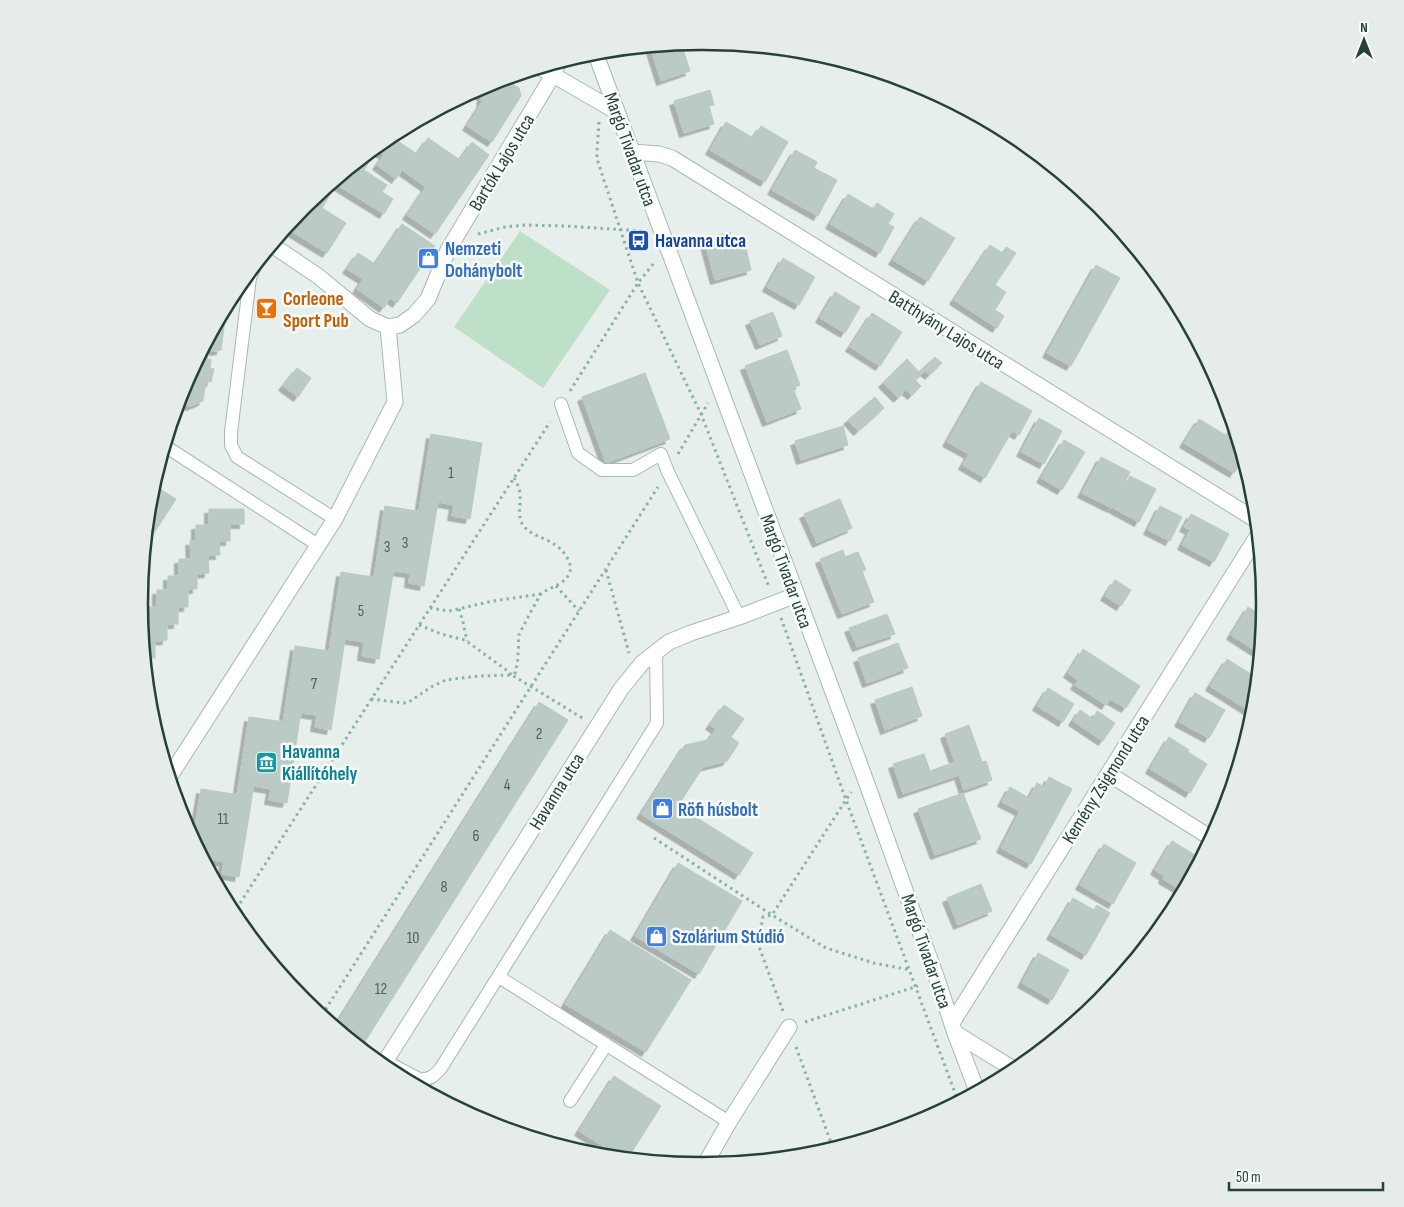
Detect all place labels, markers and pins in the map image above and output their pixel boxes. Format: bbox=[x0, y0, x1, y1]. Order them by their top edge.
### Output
bus stop icon: Havanna utca bbox=[627, 228, 651, 252]
place label: Havanna utca bbox=[655, 230, 746, 253]
place label: Nemzeti Dohánybolt bbox=[445, 238, 522, 283]
shop icon: Nemzeti Dohánybolt bbox=[417, 247, 441, 271]
place label: Corleone Sport Pub bbox=[283, 288, 349, 333]
bar icon: Corleone Sport Pub bbox=[255, 297, 279, 321]
place label: Havanna Kiállítóhely bbox=[282, 741, 357, 786]
museum icon: Havanna Kiállítóhely bbox=[254, 750, 278, 774]
shop icon: Röfi húsbolt bbox=[650, 797, 674, 821]
place label: Röfi húsbolt bbox=[678, 799, 758, 822]
shop icon: Szolárium Stúdió bbox=[644, 924, 668, 948]
place label: Szolárium Stúdió bbox=[672, 926, 785, 949]

